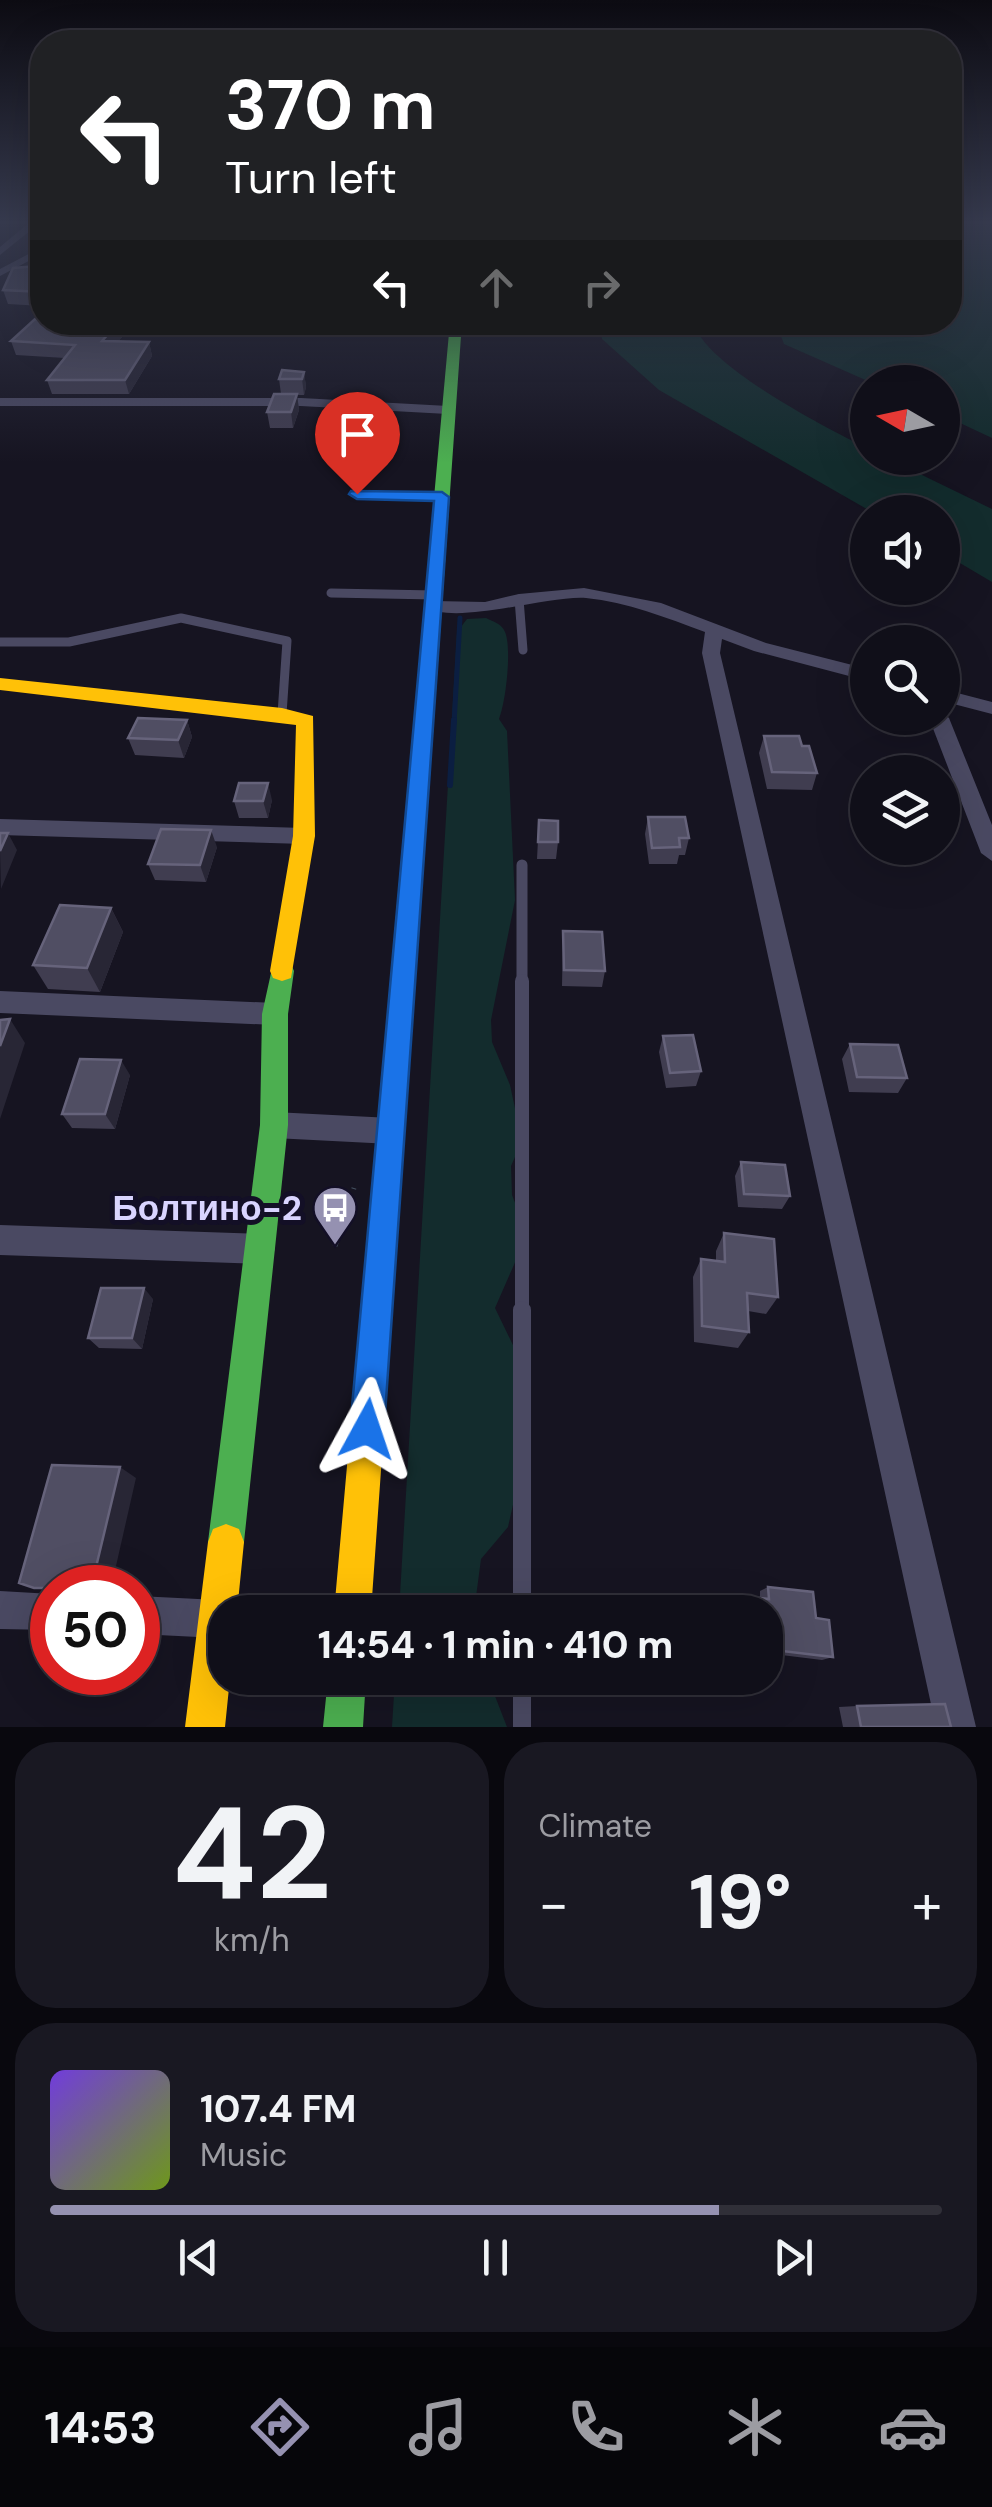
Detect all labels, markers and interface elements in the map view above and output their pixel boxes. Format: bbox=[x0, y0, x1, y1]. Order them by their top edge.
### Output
text: 370 m bbox=[225, 60, 436, 151]
icon: left bbox=[60, 70, 190, 200]
text: Turn left bbox=[225, 148, 397, 207]
icon: left bbox=[364, 260, 419, 315]
icon: ahead bbox=[469, 260, 524, 315]
icon: right bbox=[574, 260, 629, 315]
north arrow bbox=[850, 365, 960, 475]
map controls bbox=[850, 365, 960, 865]
pin bbox=[315, 392, 400, 495]
icon: arrive bbox=[330, 407, 385, 462]
button: sound bbox=[850, 495, 960, 605]
button: search bbox=[850, 625, 960, 735]
button: layers bbox=[850, 755, 960, 865]
place label: Болтино-2 bbox=[113, 1185, 302, 1231]
bus stop icon: Болтино-2 bbox=[312, 1185, 358, 1246]
position arrow bbox=[315, 1377, 419, 1481]
speed limit sign: 50 bbox=[30, 1565, 160, 1695]
text: 14:54 · 1 min · 410 m bbox=[318, 1620, 673, 1670]
text: 42 bbox=[172, 1769, 332, 1938]
text: Climate bbox=[539, 1805, 652, 1847]
text: 19° bbox=[689, 1854, 792, 1951]
text: − bbox=[539, 1868, 569, 1940]
text: + bbox=[912, 1868, 942, 1940]
text: km/h bbox=[214, 1919, 290, 1961]
text: 107.4 FM bbox=[200, 2084, 357, 2134]
text: Music bbox=[200, 2134, 287, 2176]
icon: previous bbox=[171, 2230, 226, 2285]
icon: pause bbox=[468, 2230, 523, 2285]
icon: next bbox=[766, 2230, 821, 2285]
icon: directions bbox=[245, 2392, 315, 2462]
icon: music bbox=[403, 2392, 473, 2462]
icon: phone bbox=[561, 2392, 631, 2462]
icon: climate bbox=[720, 2392, 790, 2462]
icon: car bbox=[878, 2392, 948, 2462]
text: 14:53 bbox=[44, 2398, 156, 2457]

